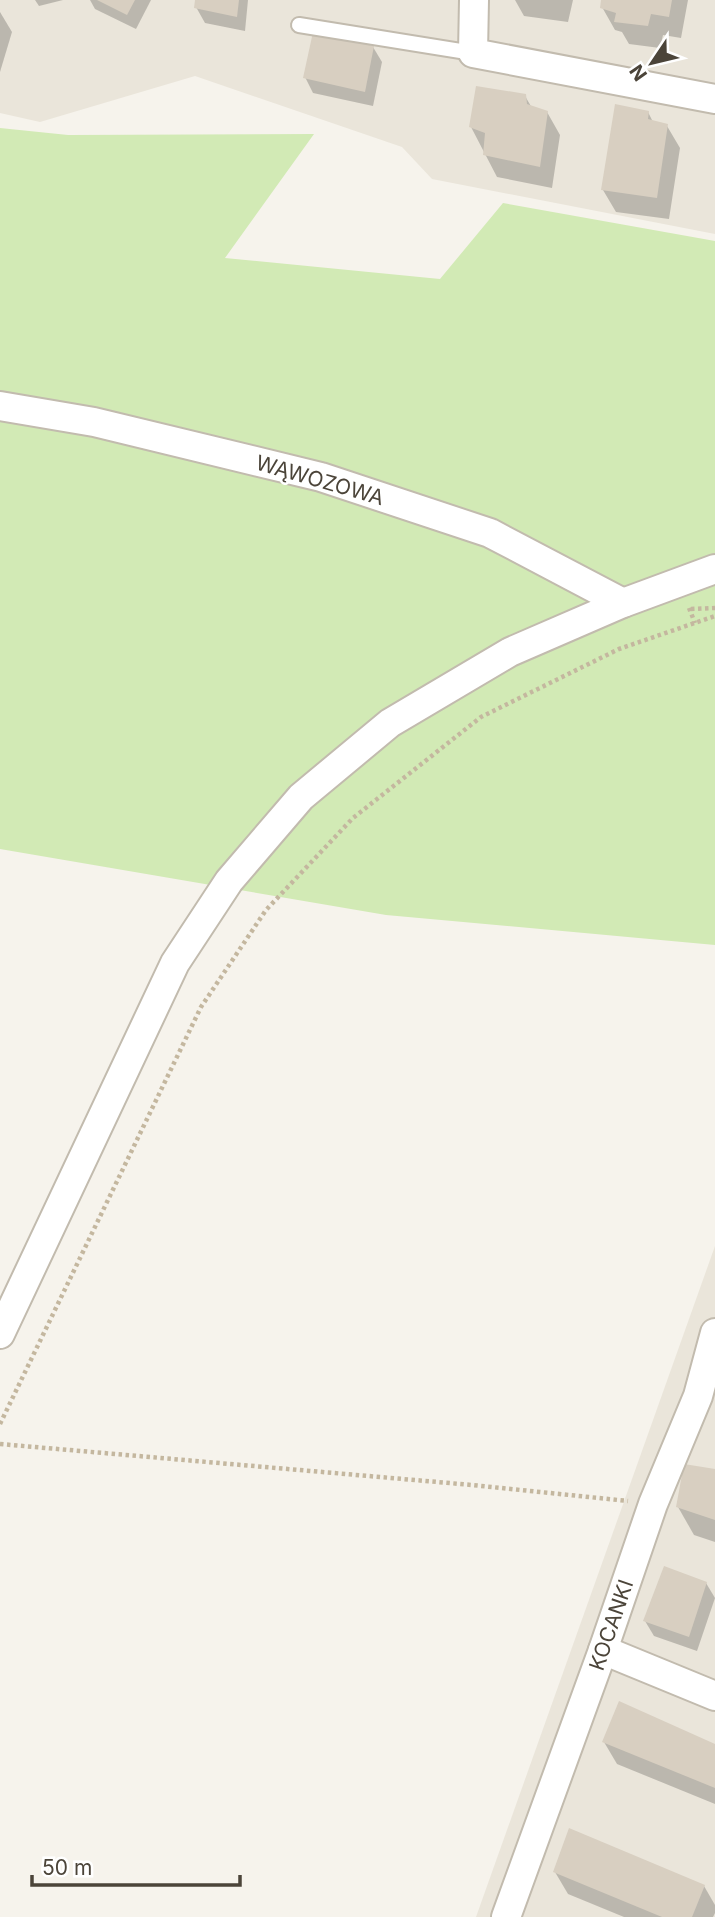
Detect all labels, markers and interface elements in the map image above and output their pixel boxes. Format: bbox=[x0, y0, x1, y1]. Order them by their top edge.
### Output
north arrow bbox=[617, 28, 687, 98]
text: N bbox=[625, 60, 652, 85]
street label: WĄWOZOWA bbox=[253, 450, 387, 510]
street label: KOCANKI bbox=[584, 1576, 638, 1674]
scale bar bbox=[32, 1843, 240, 1887]
text: 50 m bbox=[42, 1855, 92, 1880]

